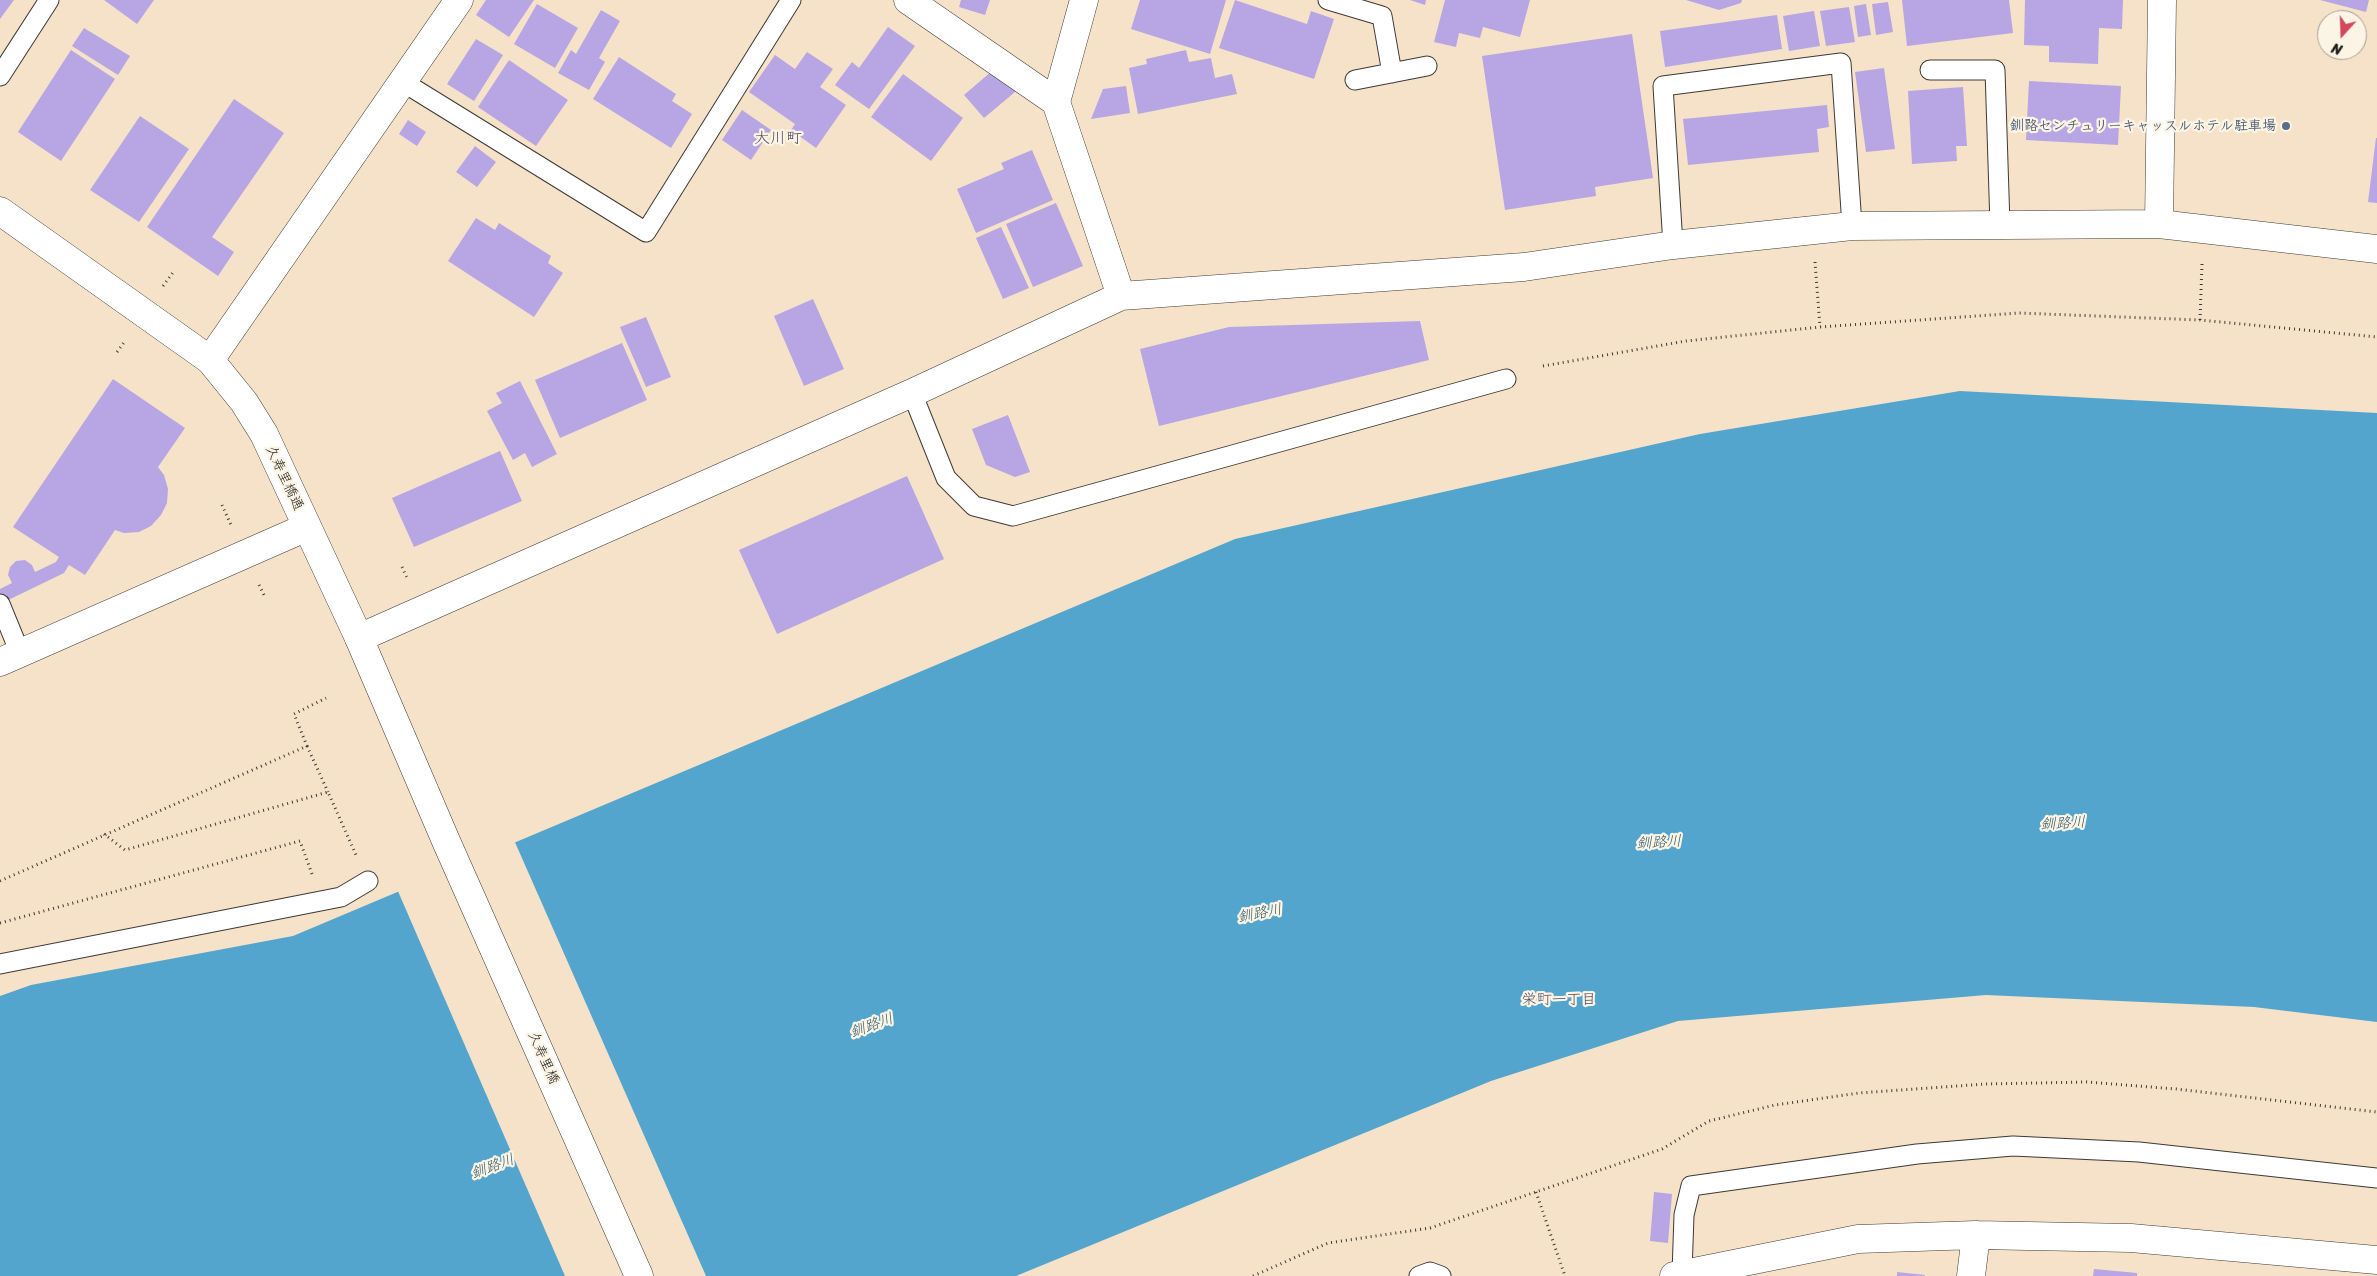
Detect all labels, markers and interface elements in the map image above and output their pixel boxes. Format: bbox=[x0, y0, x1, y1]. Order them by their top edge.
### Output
north arrow bbox=[2317, 10, 2367, 60]
text: N bbox=[2328, 35, 2346, 62]
place label: 釧路センチュリーキャッスルホテル駐車場 bbox=[2010, 118, 2276, 134]
marker: 釧路センチュリーキャッスルホテル駐車場 bbox=[2280, 120, 2292, 132]
district label: 大川町 bbox=[754, 129, 802, 149]
street label: 久寿里橋通 bbox=[262, 443, 306, 513]
water label: 釧路川 bbox=[2040, 814, 2086, 834]
water label: 釧路川 bbox=[1636, 833, 1682, 853]
water label: 釧路川 bbox=[1236, 901, 1284, 927]
district label: 栄町一丁目 bbox=[1522, 991, 1596, 1009]
water label: 釧路川 bbox=[848, 1010, 896, 1042]
street label: 久寿里橋 bbox=[524, 1029, 562, 1087]
water label: 釧路川 bbox=[469, 1151, 517, 1183]

